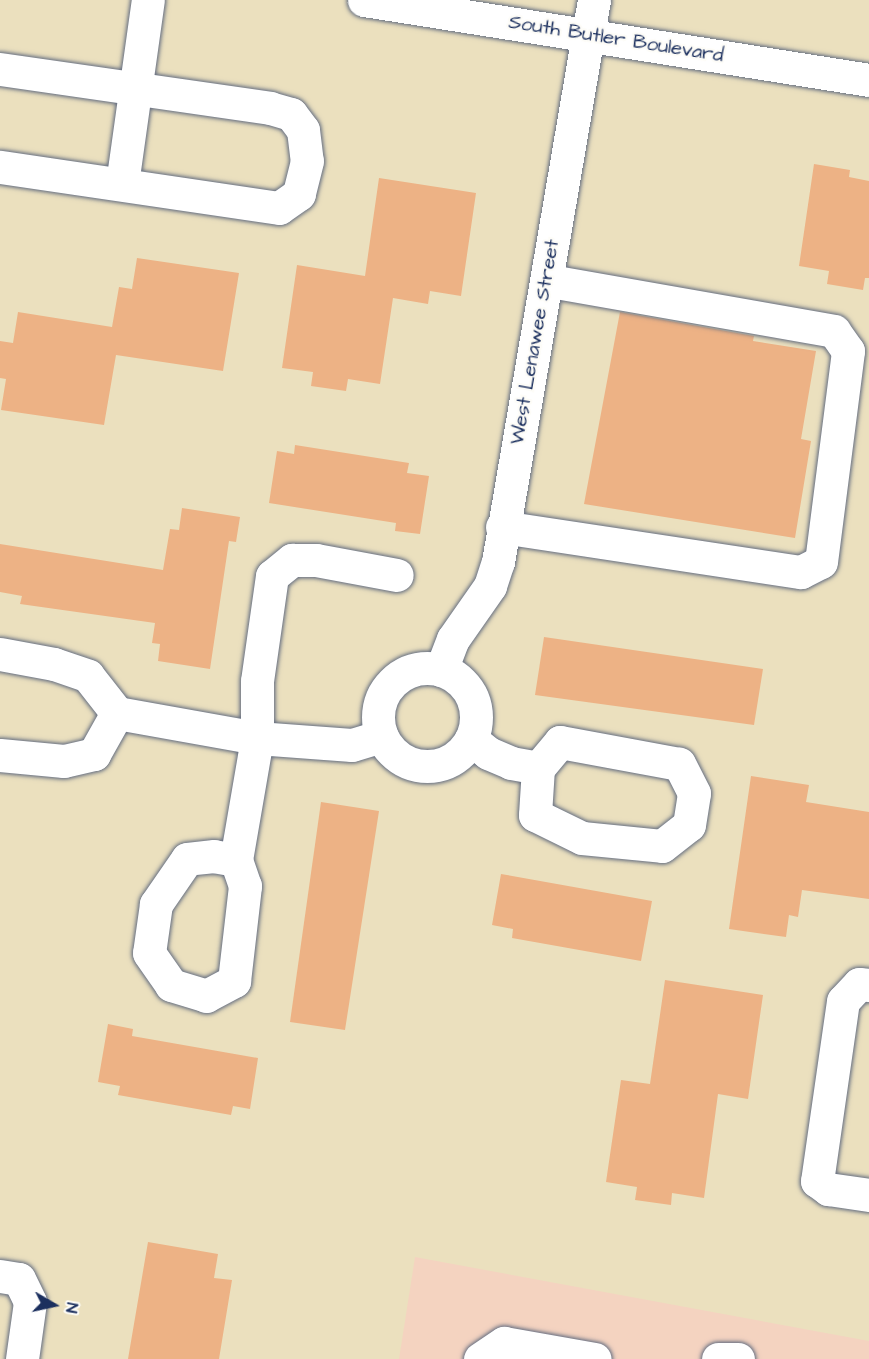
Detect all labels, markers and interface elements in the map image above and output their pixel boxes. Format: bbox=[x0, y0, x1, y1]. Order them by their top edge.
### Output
street label: South Butler Boulevard bbox=[507, 10, 725, 68]
street label: West Lenawee Street bbox=[505, 237, 565, 447]
north arrow bbox=[24, 1275, 84, 1335]
text: N bbox=[60, 1301, 83, 1314]

